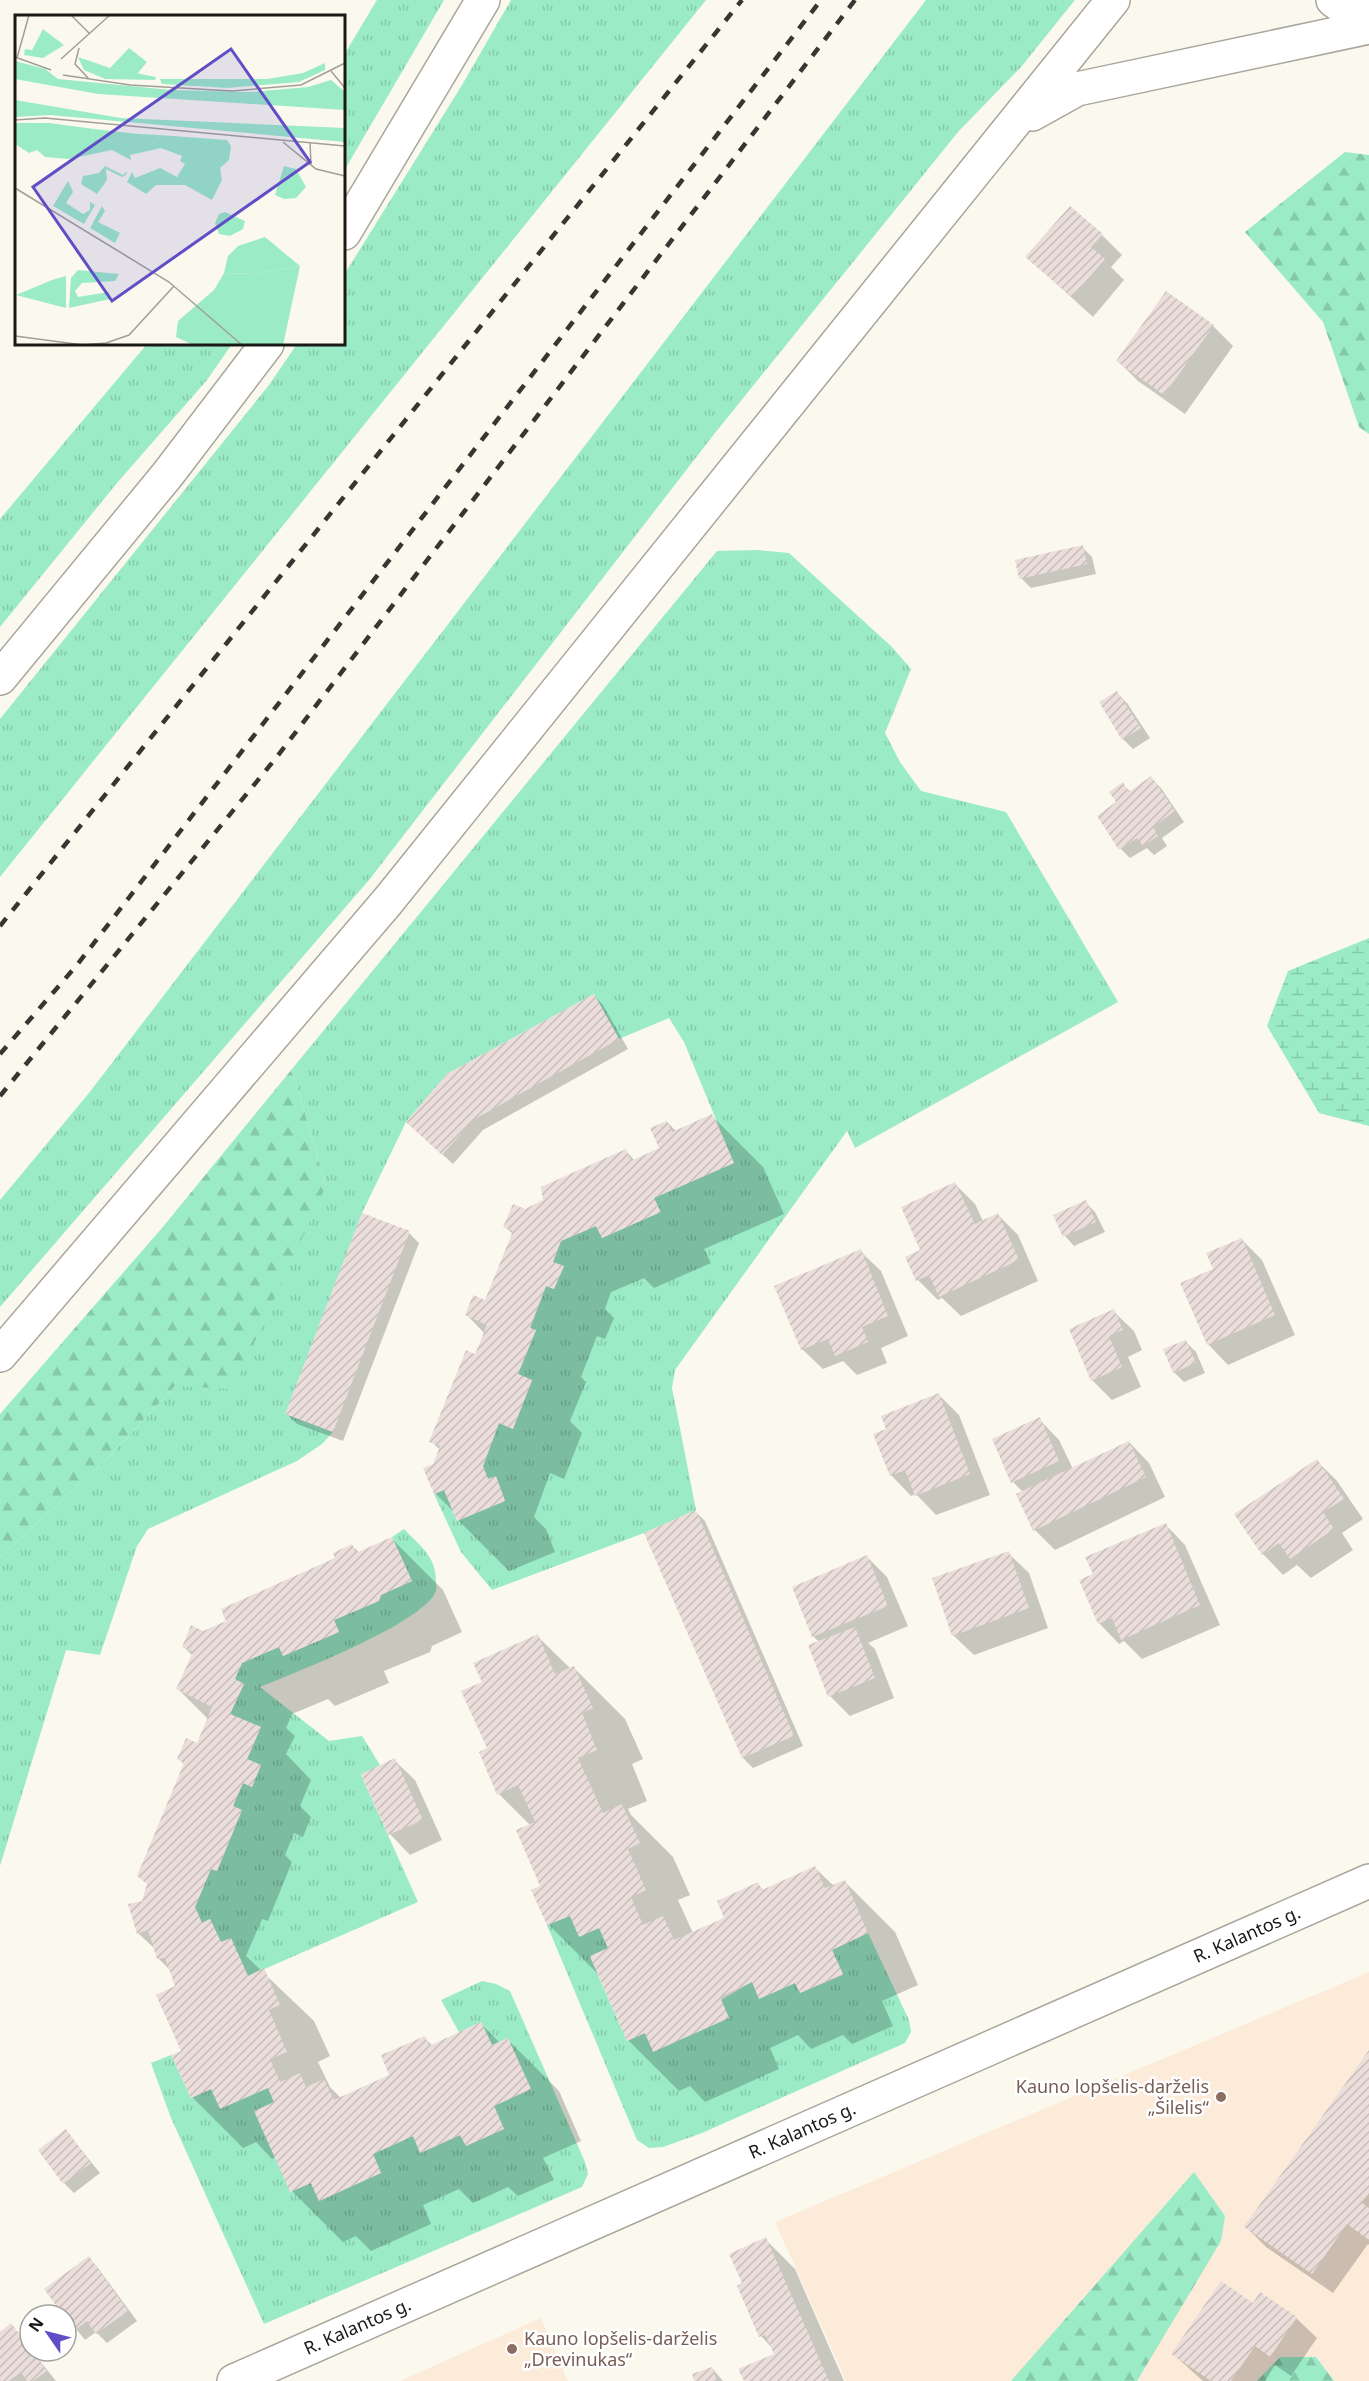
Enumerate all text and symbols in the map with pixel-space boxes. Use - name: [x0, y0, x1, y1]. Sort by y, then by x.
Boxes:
- inset map: [15, 15, 345, 345]
- street label: R. Kalantos g.: [1189, 1900, 1304, 1968]
- place label: Kauno lopšelis-darželis „Šilelis“: [1016, 2074, 1210, 2119]
- marker: Kauno lopšelis-darželis „Šilelis“: [1214, 2090, 1228, 2104]
- street label: R. Kalantos g.: [745, 2096, 859, 2164]
- street label: R. Kalantos g.: [300, 2292, 414, 2360]
- north arrow: [18, 2303, 78, 2363]
- text: N: [23, 2313, 48, 2336]
- place label: Kauno lopšelis-darželis „Drevinukas“: [524, 2326, 717, 2371]
- marker: Kauno lopšelis-darželis „Drevinukas“: [505, 2342, 519, 2356]

